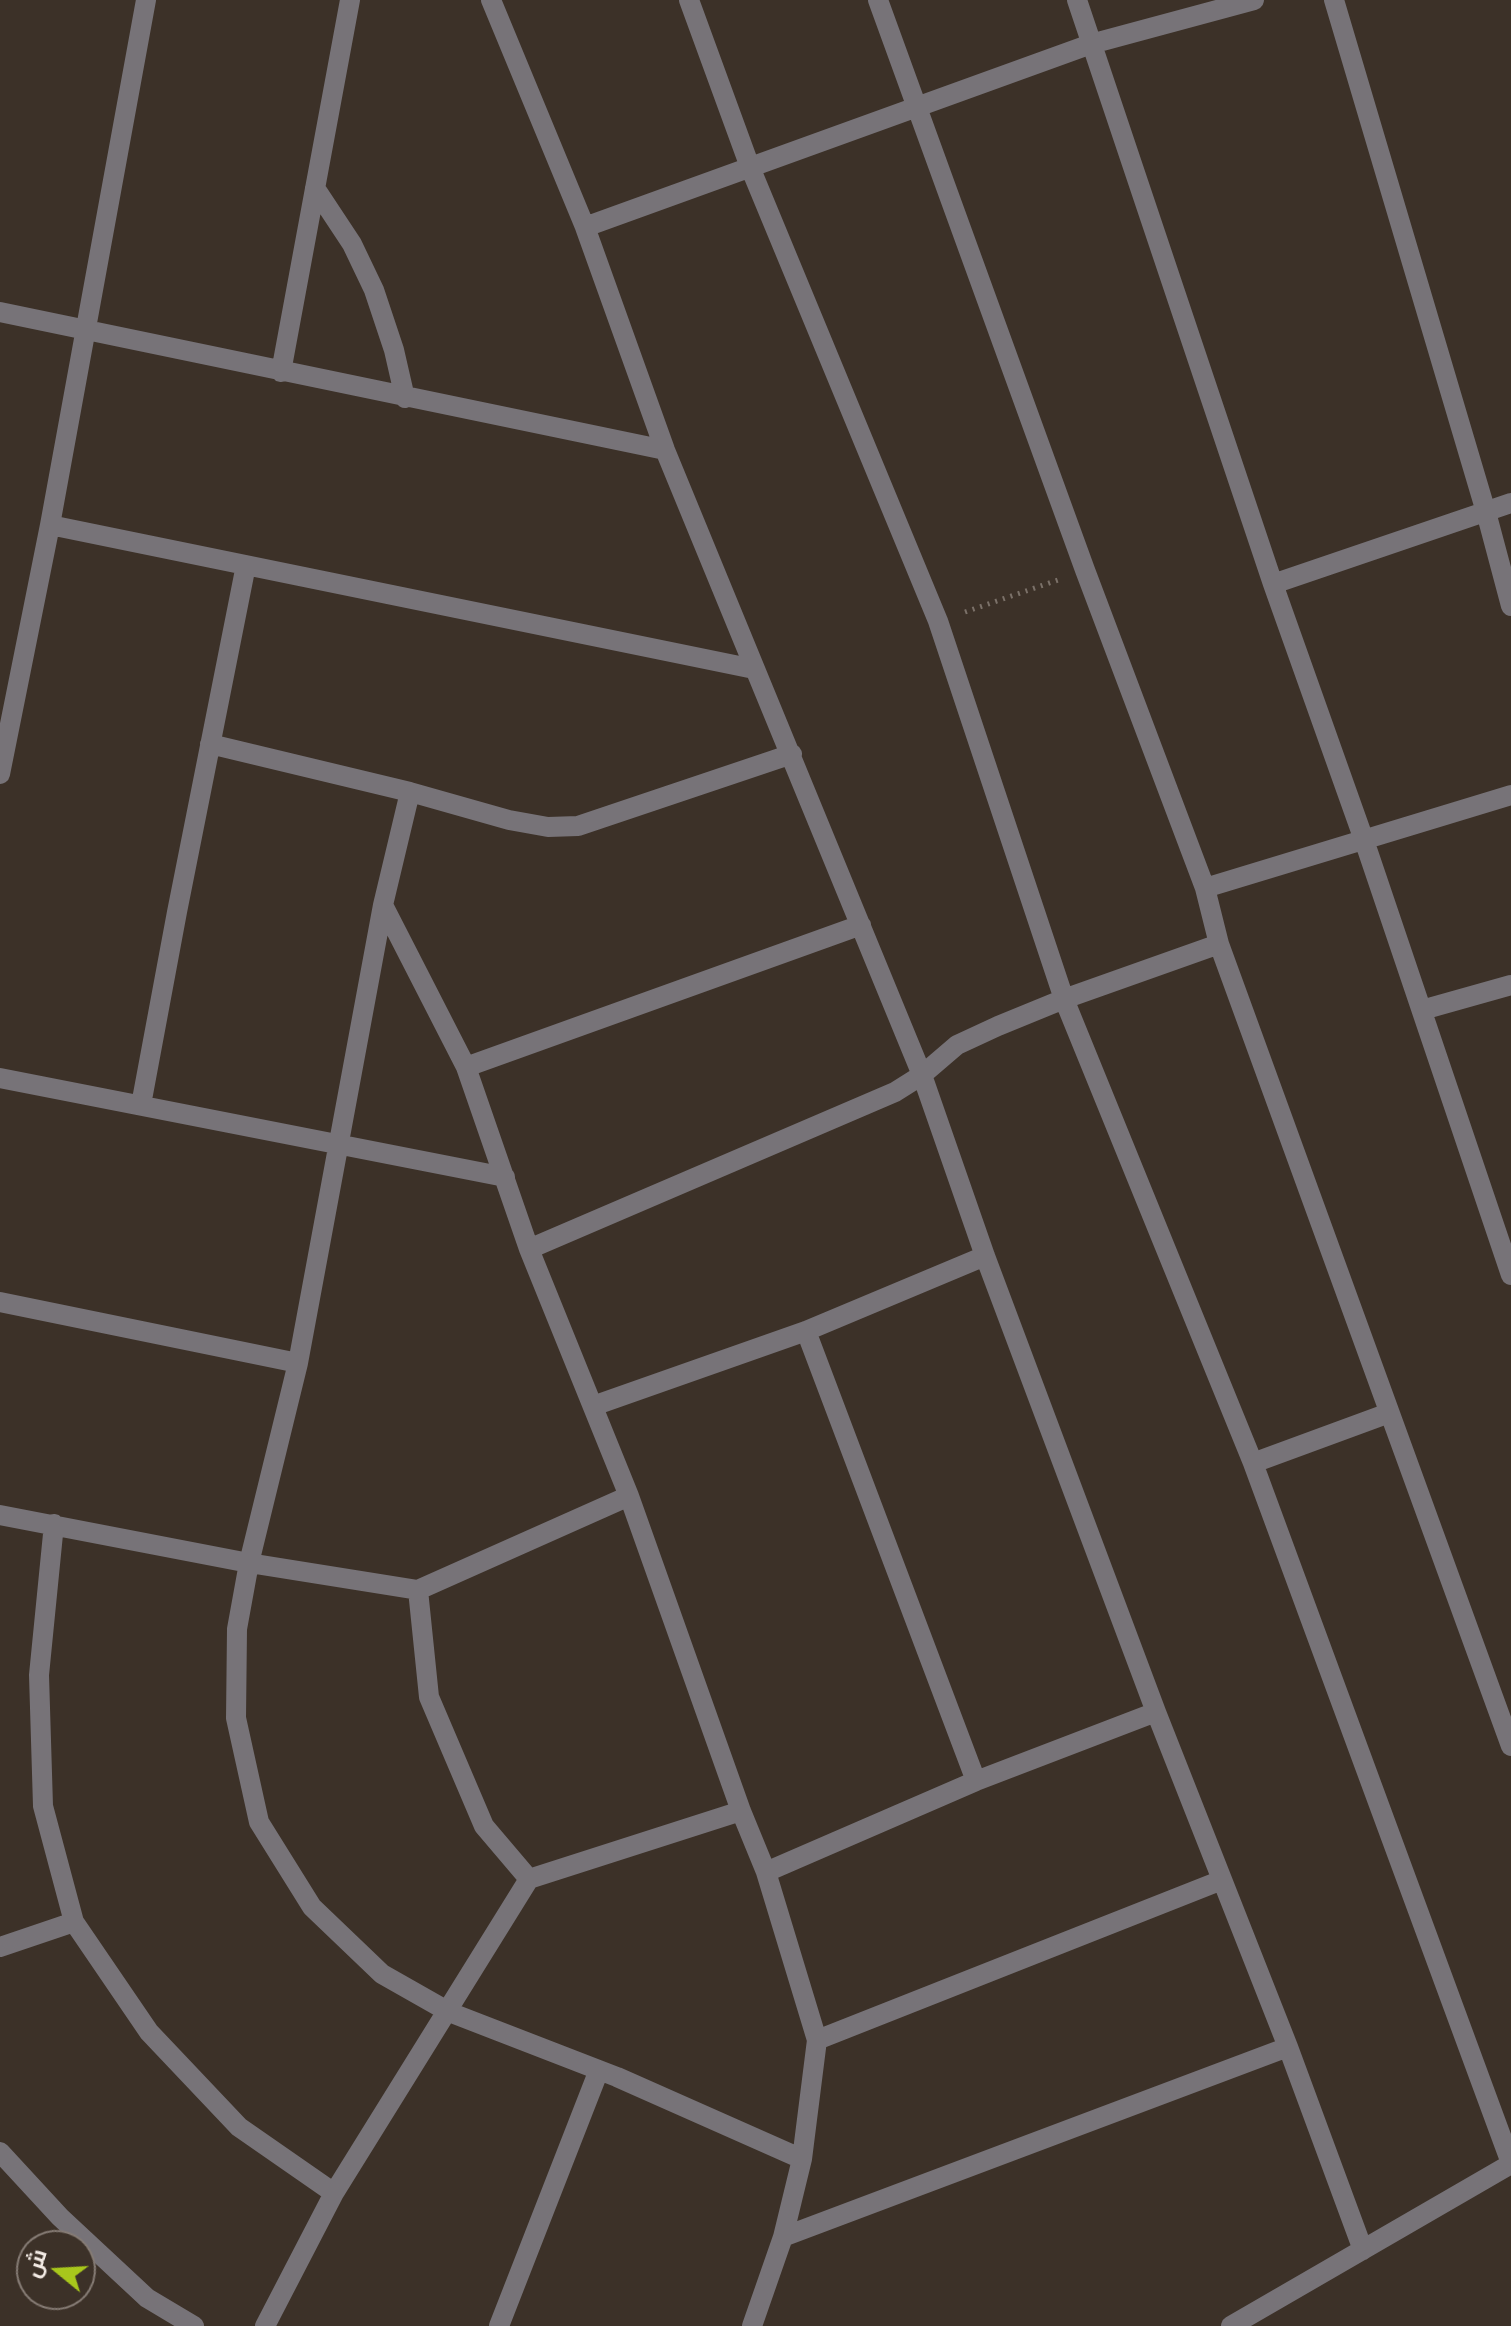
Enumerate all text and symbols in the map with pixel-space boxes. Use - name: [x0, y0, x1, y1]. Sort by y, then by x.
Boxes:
- north arrow: [16, 2230, 96, 2310]
- text: ش: [16, 2245, 53, 2281]

